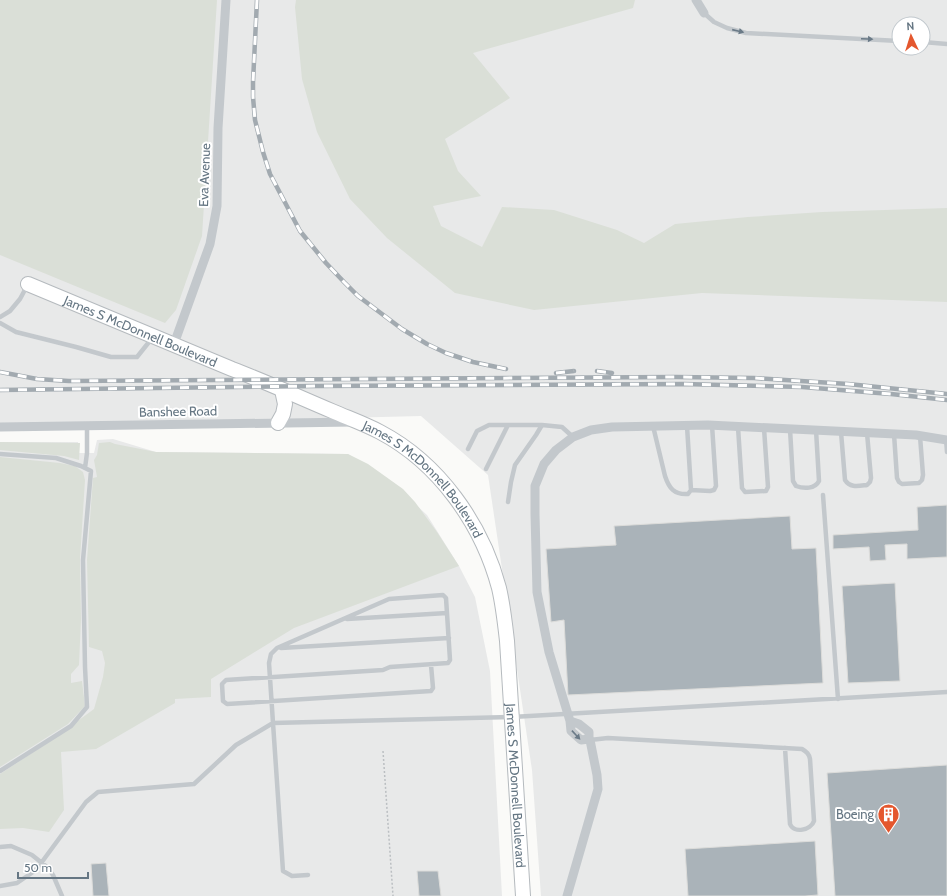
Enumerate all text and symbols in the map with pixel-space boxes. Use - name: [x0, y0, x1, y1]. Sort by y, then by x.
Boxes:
- north arrow: [891, 16, 931, 56]
- text: N: [906, 19, 915, 33]
- one-way arrow: [731, 28, 744, 34]
- one-way arrow: [861, 36, 874, 42]
- street label: Eva Avenue: [195, 143, 213, 207]
- street label: James S McDonnell Boulevard: [61, 291, 220, 370]
- street label: Banshee Road: [139, 402, 217, 420]
- street label: James S McDonnell Boulevard: [360, 417, 486, 540]
- street label: James S McDonnell Boulevard: [503, 702, 529, 868]
- one-way arrow: [571, 730, 580, 740]
- building icon: Boeing: [876, 801, 902, 834]
- place label: Boeing: [836, 806, 875, 822]
- scale bar: [18, 854, 88, 880]
- text: 50 m: [24, 860, 52, 875]

